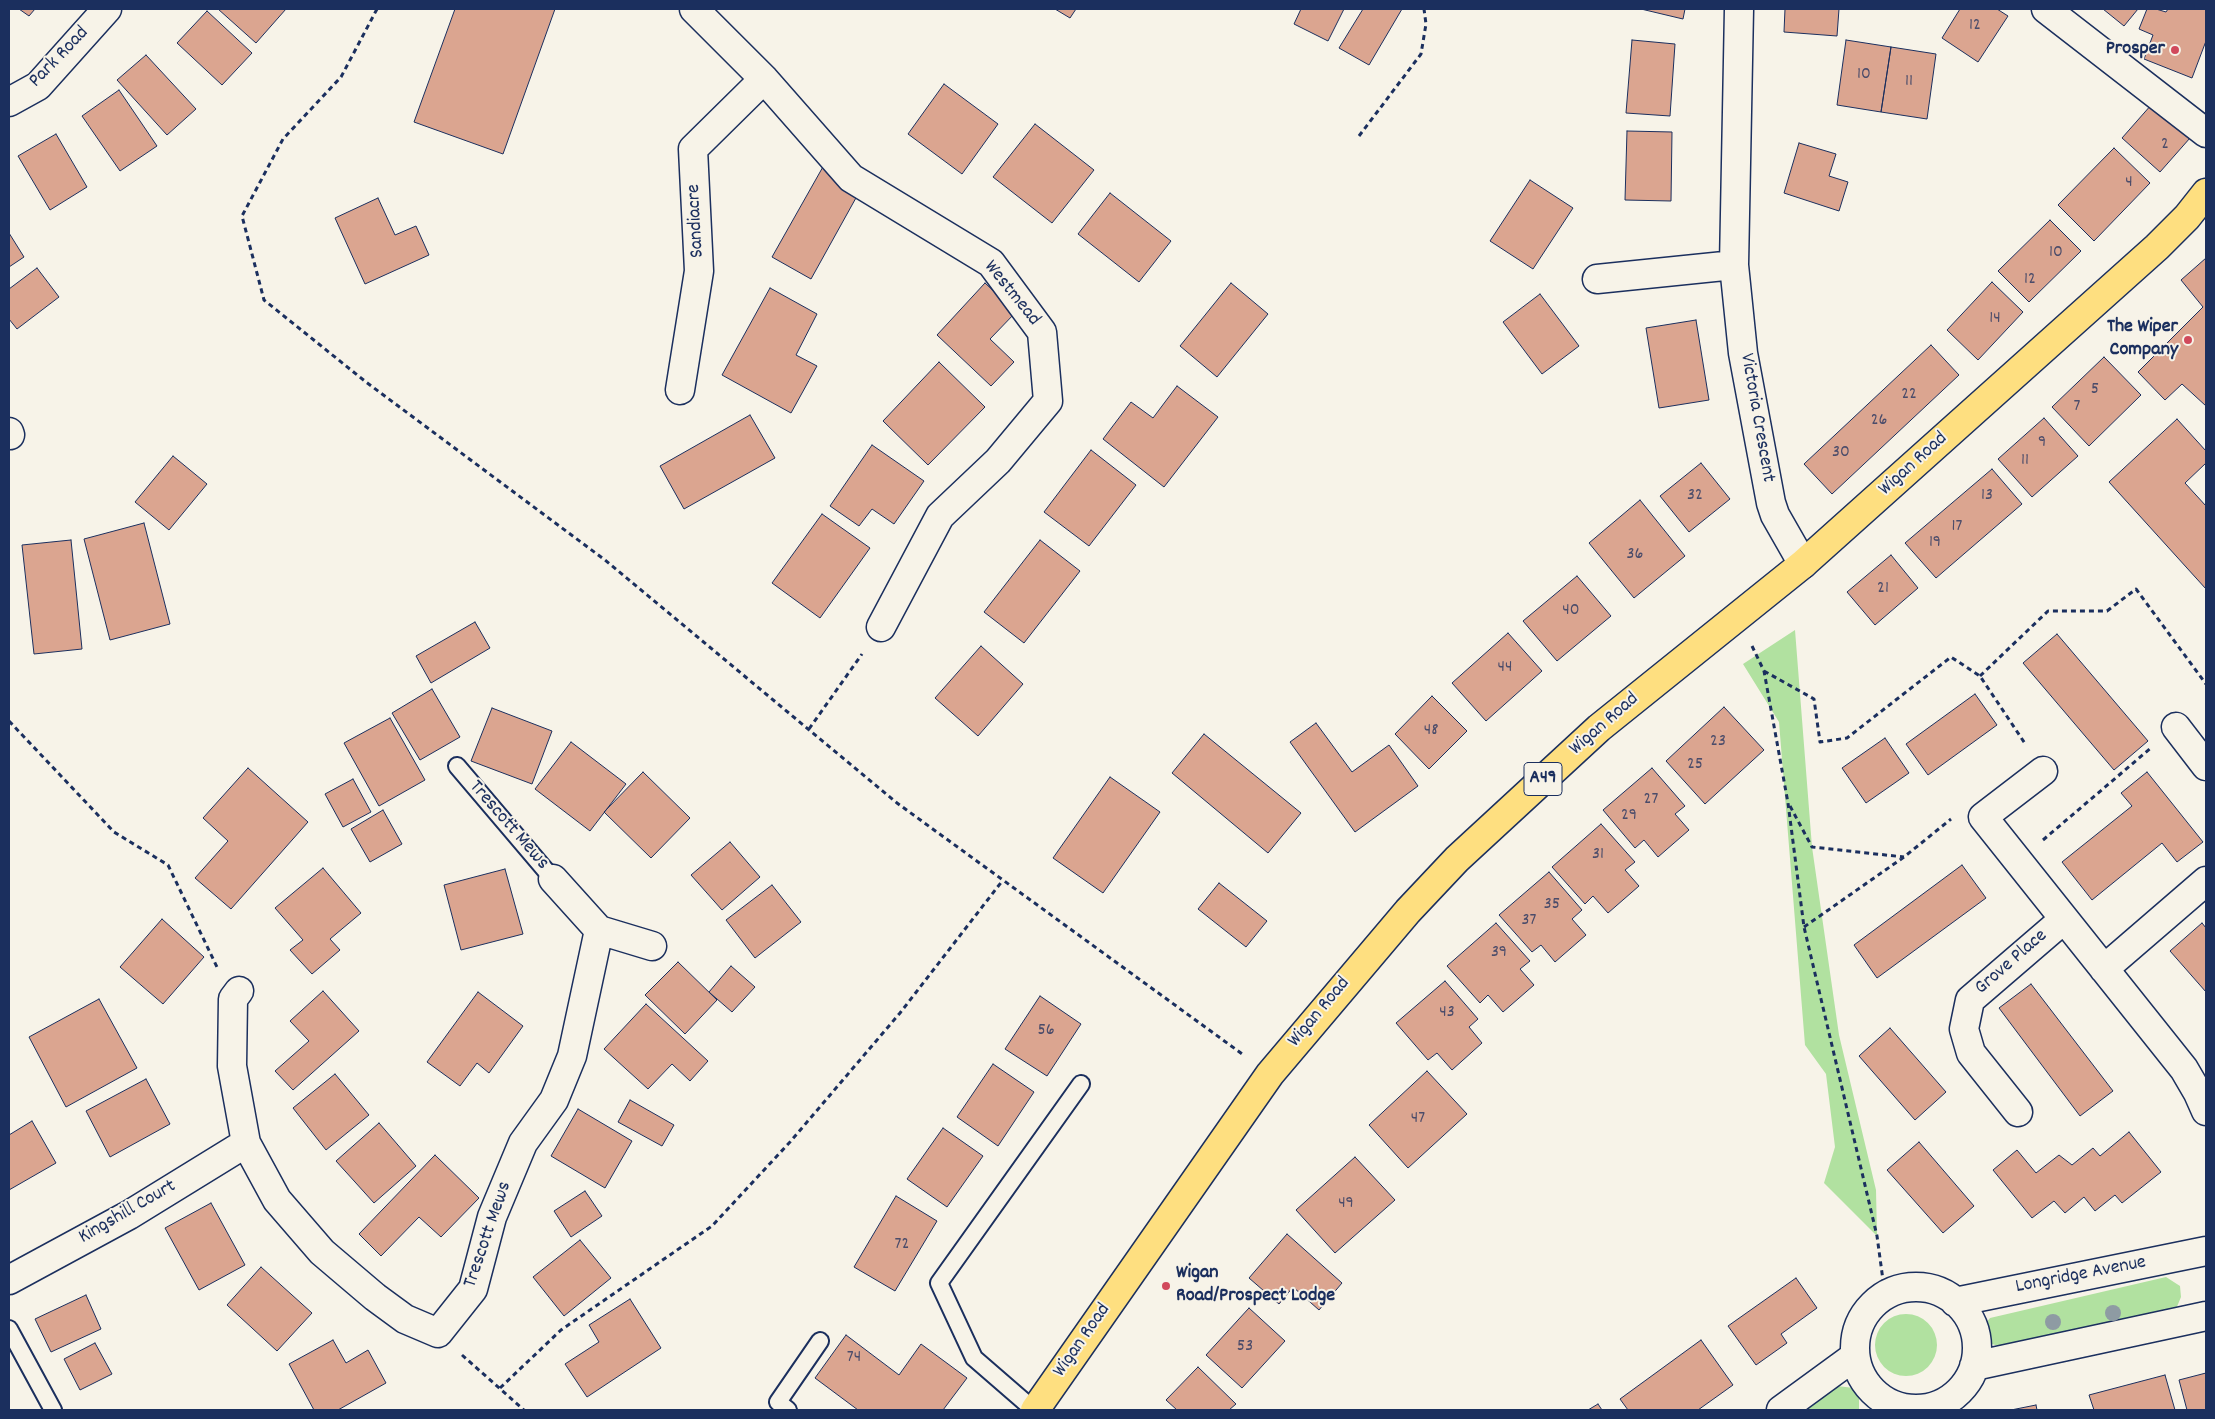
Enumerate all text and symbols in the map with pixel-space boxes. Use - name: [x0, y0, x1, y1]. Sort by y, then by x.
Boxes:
- house number: 12: [1969, 16, 1981, 38]
- street label: Park Road: [25, 22, 95, 94]
- place label: Prosper: [2106, 38, 2165, 62]
- marker: Prosper: [2169, 44, 2181, 56]
- house number: 10: [1857, 65, 1871, 87]
- house number: 11: [1905, 72, 1913, 94]
- house number: 2: [2161, 135, 2169, 157]
- house number: 4: [2125, 173, 2133, 195]
- street label: Sandiacre: [683, 183, 711, 259]
- house number: 10: [2049, 243, 2063, 265]
- street label: Westmead: [977, 256, 1045, 332]
- house number: 12: [2024, 270, 2036, 292]
- house number: 14: [1989, 309, 2001, 331]
- place label: The Wiper Company: [2107, 316, 2178, 363]
- marker: The Wiper Company: [2182, 334, 2194, 346]
- street label: Victoria Crescent: [1733, 352, 1779, 484]
- house number: 5: [2091, 380, 2099, 402]
- house number: 22: [1901, 385, 1917, 407]
- house number: 7: [2074, 397, 2080, 419]
- house number: 26: [1871, 411, 1887, 433]
- street label: Wigan Road: [1875, 428, 1953, 502]
- house number: 9: [2038, 433, 2046, 455]
- house number: 30: [1832, 443, 1850, 465]
- house number: 11: [2021, 451, 2029, 473]
- house number: 32: [1687, 486, 1703, 508]
- house number: 13: [1981, 486, 1993, 508]
- house number: 17: [1952, 517, 1962, 539]
- house number: 19: [1929, 533, 1941, 555]
- house number: 36: [1627, 545, 1643, 567]
- house number: 21: [1877, 579, 1889, 601]
- house number: 40: [1562, 601, 1580, 623]
- house number: 44: [1498, 658, 1512, 680]
- street label: Wigan Road: [1565, 688, 1645, 762]
- house number: 48: [1424, 721, 1438, 743]
- house number: 23: [1710, 732, 1726, 754]
- house number: 25: [1687, 755, 1703, 777]
- road number: A49: [1524, 762, 1562, 796]
- street label: Trescott Mews: [463, 776, 553, 876]
- house number: 27: [1644, 790, 1658, 812]
- house number: 29: [1621, 806, 1637, 828]
- house number: 31: [1592, 845, 1604, 867]
- house number: 35: [1544, 895, 1560, 917]
- house number: 37: [1522, 911, 1536, 933]
- street label: Grove Place: [1971, 925, 2053, 1001]
- house number: 39: [1491, 943, 1507, 965]
- street label: Wigan Road: [1284, 973, 1356, 1053]
- house number: 43: [1439, 1003, 1455, 1025]
- house number: 56: [1037, 1021, 1055, 1043]
- house number: 47: [1411, 1109, 1425, 1131]
- street label: Kingshill Court: [75, 1175, 181, 1251]
- street label: Trescott Mews: [460, 1179, 518, 1291]
- house number: 49: [1338, 1194, 1354, 1216]
- house number: 72: [895, 1235, 909, 1257]
- street label: Longridge Avenue: [2014, 1252, 2148, 1300]
- place label: Wigan Road/Prospect Lodge: [1176, 1262, 1335, 1309]
- marker: Wigan Road/Prospect Lodge: [1160, 1280, 1172, 1292]
- street label: Wigan Road: [1049, 1300, 1117, 1382]
- house number: 53: [1237, 1337, 1253, 1359]
- house number: 74: [847, 1348, 861, 1370]

